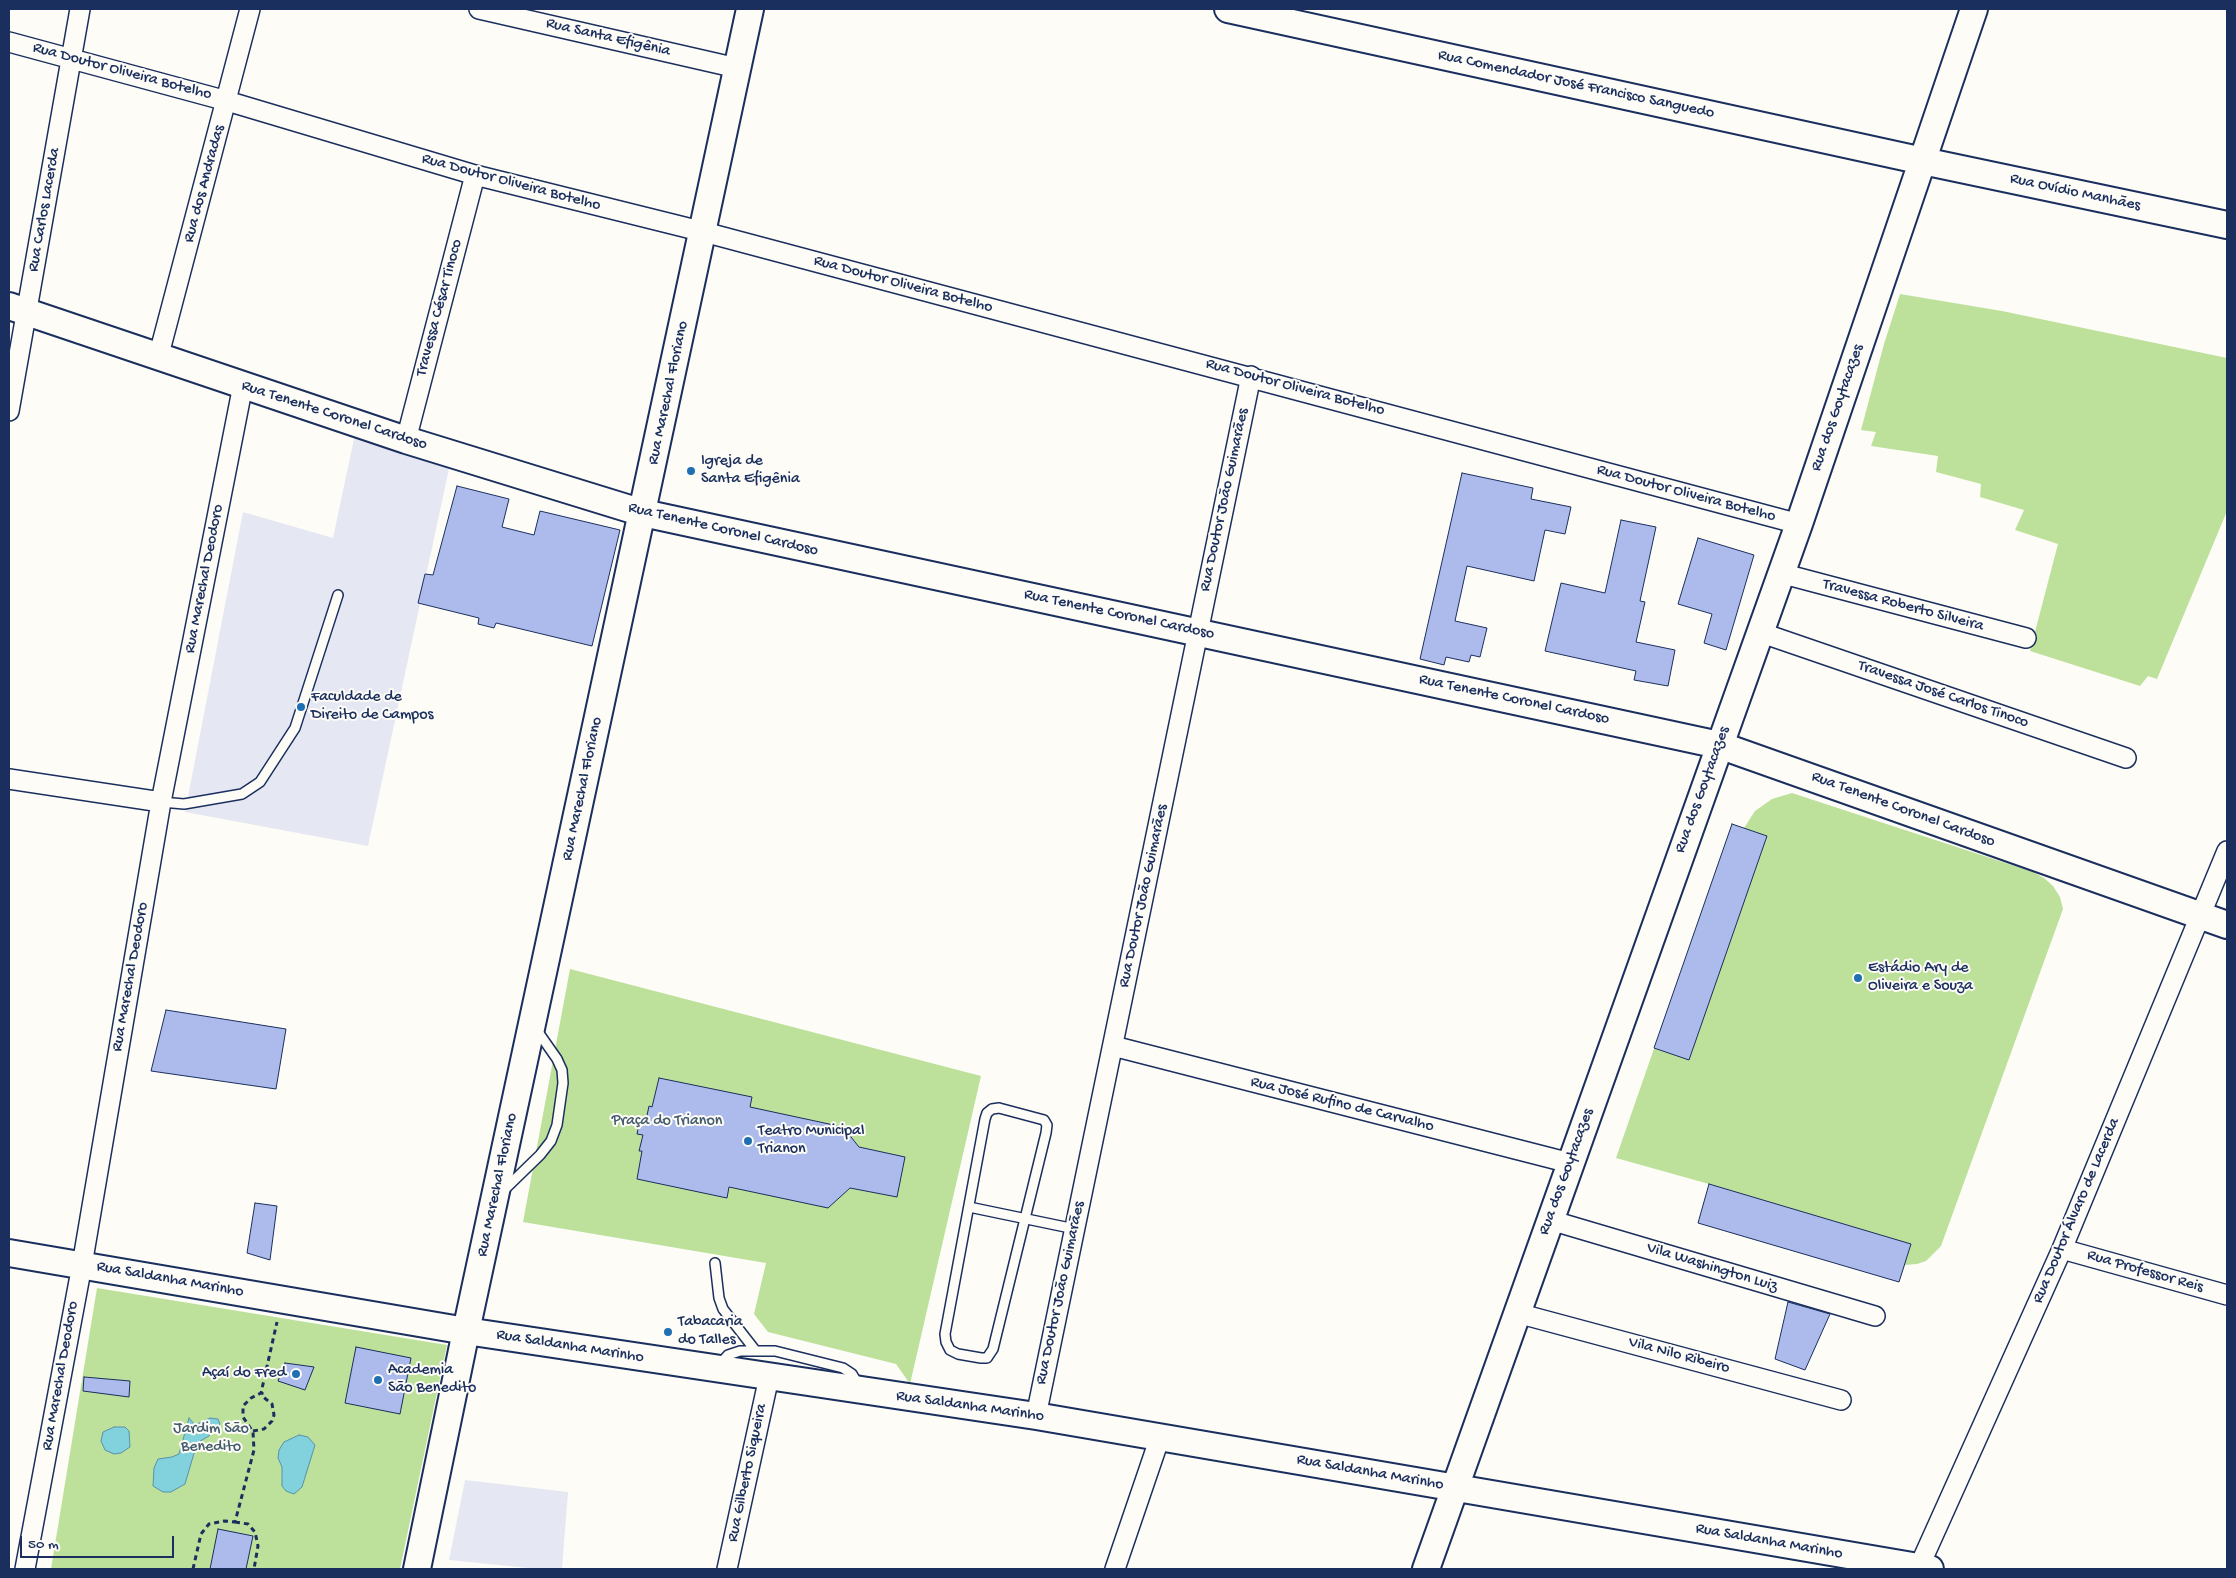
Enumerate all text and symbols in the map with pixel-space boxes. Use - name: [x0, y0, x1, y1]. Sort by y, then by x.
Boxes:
- street label: Rua Santa Efigênia: [544, 14, 672, 62]
- street label: Rua Doutor Oliveira Botelho: [30, 39, 214, 105]
- street label: Rua Comendador José Francisco Sanguedo: [1436, 46, 1716, 124]
- street label: Rua dos Andradas: [180, 123, 230, 245]
- street label: Rua Carlos Lacerda: [25, 146, 65, 274]
- street label: Rua Doutor Oliveira Botelho: [419, 150, 603, 216]
- street label: Rua Ovídio Manhães: [2008, 170, 2142, 216]
- street label: Travessa César Tinoco: [412, 237, 468, 379]
- street label: Rua Doutor Oliveira Botelho: [811, 252, 995, 318]
- street label: Rua Marechal Floriano: [644, 319, 694, 467]
- street label: Rua dos Goytacazes: [1807, 342, 1869, 474]
- street label: Rua Doutor Oliveira Botelho: [1203, 355, 1387, 421]
- street label: Rua Tenente Coronel Cardoso: [239, 377, 429, 455]
- street label: Rua Doutor João Guimarães: [1196, 407, 1254, 593]
- place label: Igreja de Santa Efigênia: [701, 452, 800, 490]
- street label: Rua Doutor Oliveira Botelho: [1594, 461, 1778, 527]
- marker: Igreja de Santa Efigênia: [685, 465, 697, 477]
- street label: Rua Tenente Coronel Cardoso: [626, 499, 820, 561]
- street label: Rua Marechal Deodoro: [181, 503, 229, 655]
- street label: Travessa Roberto Silveira: [1820, 575, 1986, 637]
- street label: Rua Tenente Coronel Cardoso: [1022, 585, 1216, 645]
- street label: Travessa José Carlos Tinoco: [1855, 657, 2031, 733]
- street label: Rua Tenente Coronel Cardoso: [1417, 670, 1611, 730]
- place label: Faculdade de Direito de Campos: [311, 688, 433, 726]
- marker: Faculdade de Direito de Campos: [295, 701, 307, 713]
- street label: Rua Marechal Floriano: [558, 715, 608, 863]
- street label: Rua dos Goytacazes: [1671, 724, 1735, 856]
- street label: Rua Tenente Coronel Cardoso: [1808, 768, 1998, 852]
- street label: Rua Doutor João Guimarães: [1115, 803, 1173, 989]
- street label: Rua Marechal Deodoro: [108, 901, 154, 1053]
- place label: Estádio Ary de Oliveira e Souza: [1868, 959, 1973, 997]
- marker: Estádio Ary de Oliveira e Souza: [1852, 972, 1864, 984]
- street label: Rua José Rufino de Carvalho: [1248, 1073, 1436, 1137]
- street label: Rua dos Goytacazes: [1535, 1106, 1599, 1238]
- street label: Rua Marechal Floriano: [473, 1111, 523, 1259]
- park label: Praça do Trianon: [612, 1112, 722, 1132]
- street label: Rua Doutor Álvaro de Lacerda: [2029, 1115, 2125, 1307]
- place label: Teatro Municipal Trianon: [758, 1122, 864, 1160]
- marker: Teatro Municipal Trianon: [742, 1135, 754, 1147]
- street label: Rua Doutor João Guimarães: [1032, 1200, 1090, 1386]
- street label: Vila Washington Luiz: [1644, 1239, 1780, 1297]
- street label: Rua Professor Reis: [2085, 1246, 2205, 1298]
- street label: Rua Saldanha Marinho: [95, 1258, 245, 1302]
- street label: Rua Marechal Deodoro: [38, 1300, 84, 1452]
- place label: Tabacaria do Talles: [678, 1313, 743, 1351]
- street label: Rua Saldanha Marinho: [495, 1326, 645, 1368]
- marker: Tabacaria do Talles: [662, 1326, 674, 1338]
- street label: Vila Nilo Ribeiro: [1626, 1333, 1732, 1379]
- place label: Academia São Benedito: [388, 1361, 476, 1399]
- place label: Açaí do Fred: [202, 1364, 286, 1384]
- marker: Açaí do Fred: [290, 1368, 302, 1380]
- marker: Academia São Benedito: [372, 1374, 384, 1386]
- street label: Rua Saldanha Marinho: [895, 1387, 1045, 1427]
- street label: Rua Gilberto Siqueira: [724, 1402, 772, 1544]
- park label: Jardim São Benedito: [173, 1420, 249, 1458]
- street label: Rua Saldanha Marinho: [1295, 1451, 1445, 1495]
- street label: Rua Saldanha Marinho: [1694, 1520, 1844, 1564]
- scale bar: [22, 1526, 176, 1558]
- text: 50 m: [28, 1536, 59, 1554]

